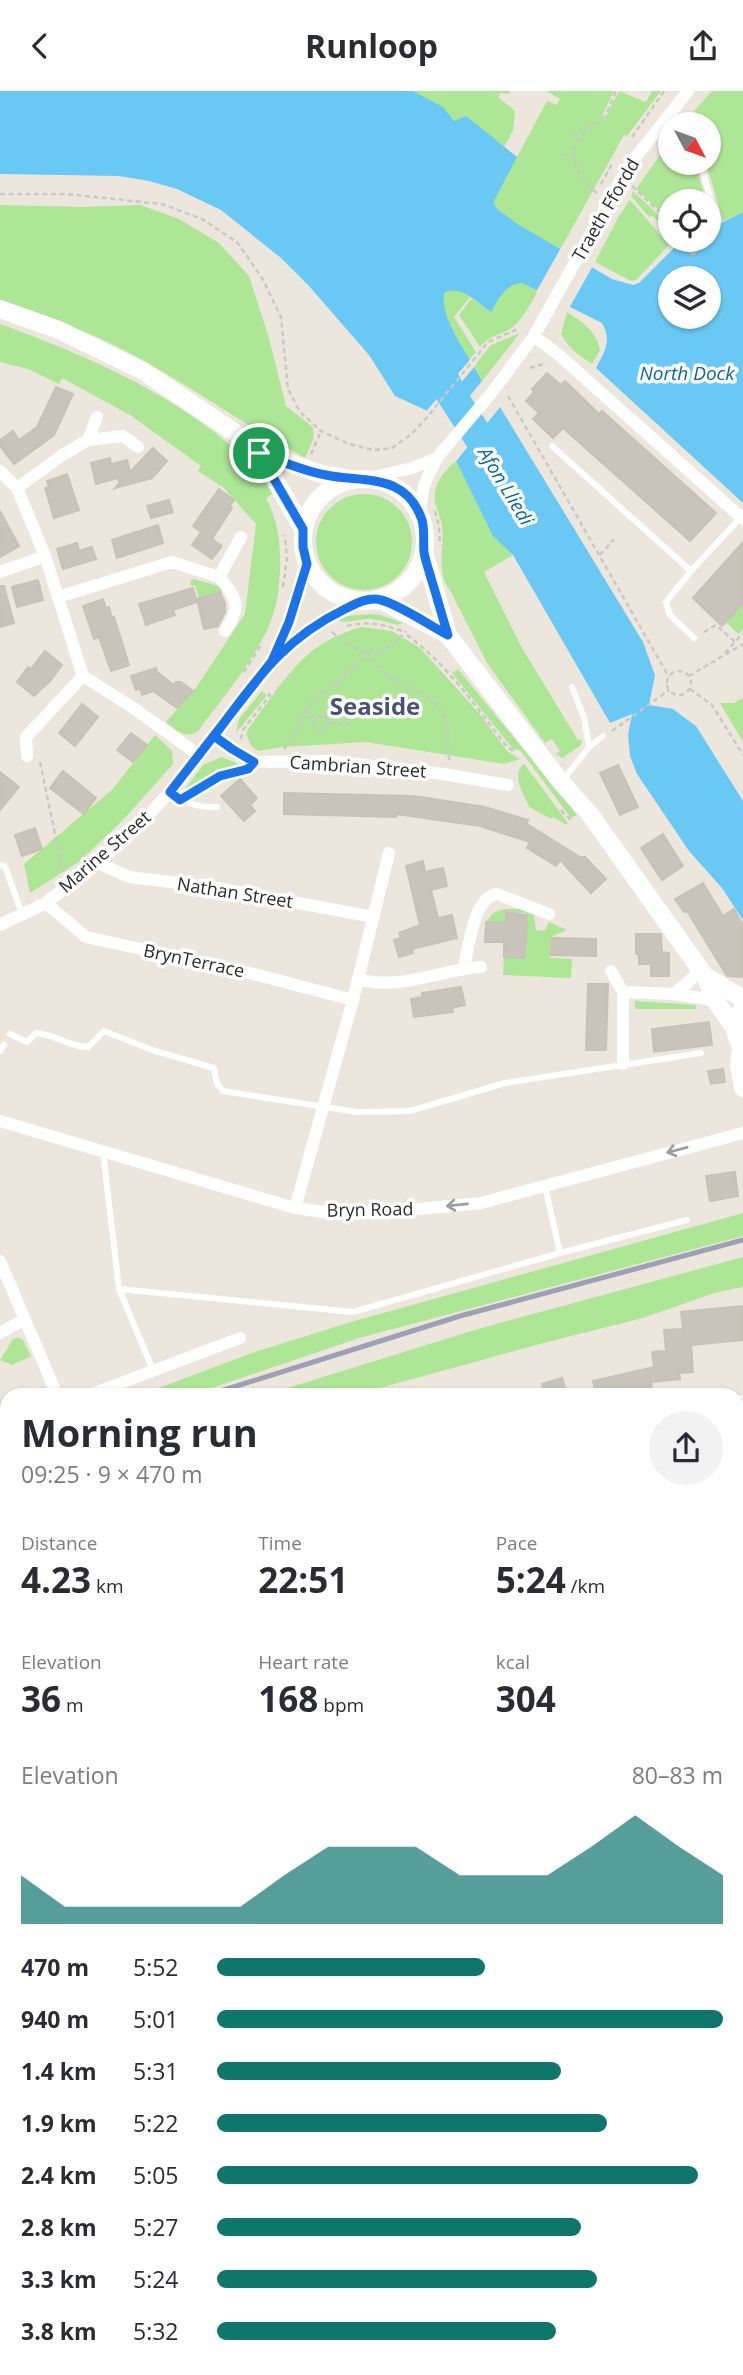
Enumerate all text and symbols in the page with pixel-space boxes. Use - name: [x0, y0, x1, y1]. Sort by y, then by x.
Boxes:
- text: Runloop: [305, 24, 438, 67]
- icon: back: [21, 27, 59, 65]
- icon: share: [684, 27, 722, 65]
- north arrow: [658, 112, 721, 175]
- map controls: [658, 112, 721, 329]
- street label: Traeth Ffordd: [566, 154, 644, 265]
- button: locate: [658, 189, 721, 252]
- button: layers: [658, 266, 721, 329]
- water label: North Dock: [640, 360, 735, 386]
- pin: [229, 423, 289, 483]
- icon: arrive: [240, 434, 278, 472]
- water label: Afon Lliedi: [471, 440, 540, 531]
- district label: Seaside: [330, 689, 420, 722]
- street label: Cambrian Street: [289, 749, 427, 783]
- street label: Marine Street: [53, 805, 155, 898]
- street label: Nathan Street: [175, 871, 295, 913]
- street label: BrynTerrace: [142, 938, 247, 982]
- one-way arrow: [666, 1144, 689, 1157]
- street label: Bryn Road: [326, 1196, 414, 1222]
- one-way arrow: [446, 1199, 468, 1212]
- text: Morning run: [21, 1406, 258, 1458]
- button: share: [649, 1411, 723, 1485]
- text: 09:25 · 9 × 470 m: [21, 1458, 203, 1490]
- text: Distance: [21, 1530, 97, 1556]
- text: Time: [258, 1530, 302, 1556]
- text: Pace: [496, 1530, 537, 1556]
- text: 4.23: [21, 1556, 91, 1603]
- text: 22:51: [258, 1556, 348, 1603]
- text: 5:24: [496, 1556, 566, 1603]
- text: km: [91, 1573, 124, 1599]
- text: /km: [566, 1573, 605, 1599]
- text: Elevation: [21, 1649, 102, 1675]
- text: Heart rate: [258, 1649, 349, 1675]
- text: kcal: [496, 1649, 530, 1675]
- text: 36: [21, 1675, 61, 1722]
- text: 168: [258, 1675, 318, 1722]
- text: 304: [496, 1675, 556, 1722]
- text: m: [61, 1692, 84, 1718]
- text: bpm: [318, 1692, 364, 1718]
- text: Elevation: [21, 1759, 119, 1791]
- text: 80–83 m: [632, 1759, 723, 1791]
- text: 470 m: [21, 1951, 89, 1983]
- text: 5:52: [133, 1951, 179, 1983]
- text: 940 m: [21, 2003, 89, 2035]
- text: 5:01: [133, 2003, 179, 2035]
- text: 1.4 km: [21, 2055, 97, 2087]
- text: 5:31: [133, 2055, 179, 2087]
- text: 1.9 km: [21, 2107, 97, 2139]
- text: 5:22: [133, 2107, 179, 2139]
- text: 2.4 km: [21, 2159, 97, 2191]
- text: 5:05: [133, 2159, 179, 2191]
- text: 2.8 km: [21, 2211, 97, 2243]
- text: 5:27: [133, 2211, 179, 2243]
- text: 3.3 km: [21, 2263, 97, 2295]
- text: 5:24: [133, 2263, 179, 2295]
- text: 3.8 km: [21, 2315, 97, 2347]
- text: 5:32: [133, 2315, 179, 2347]

